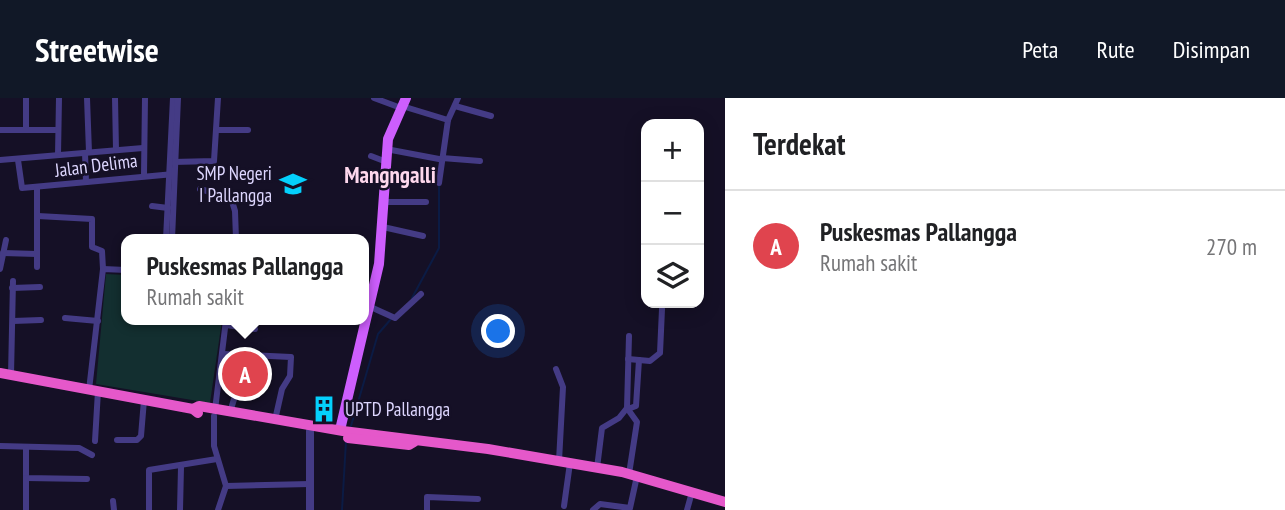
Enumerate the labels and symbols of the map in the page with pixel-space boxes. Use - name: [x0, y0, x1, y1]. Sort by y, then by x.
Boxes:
- street label: Jalan Delima: [52, 148, 139, 182]
- district label: Mangngalli: [344, 160, 436, 189]
- place label: SMP Negeri I Pallangga: [196, 161, 272, 207]
- school or university icon: SMP Negeri I Pallangga: [278, 169, 308, 199]
- your location: [481, 314, 515, 348]
- pin: A: [222, 348, 268, 400]
- building icon: UPTD Pallangga: [309, 394, 339, 424]
- place label: UPTD Pallangga: [345, 397, 450, 421]

